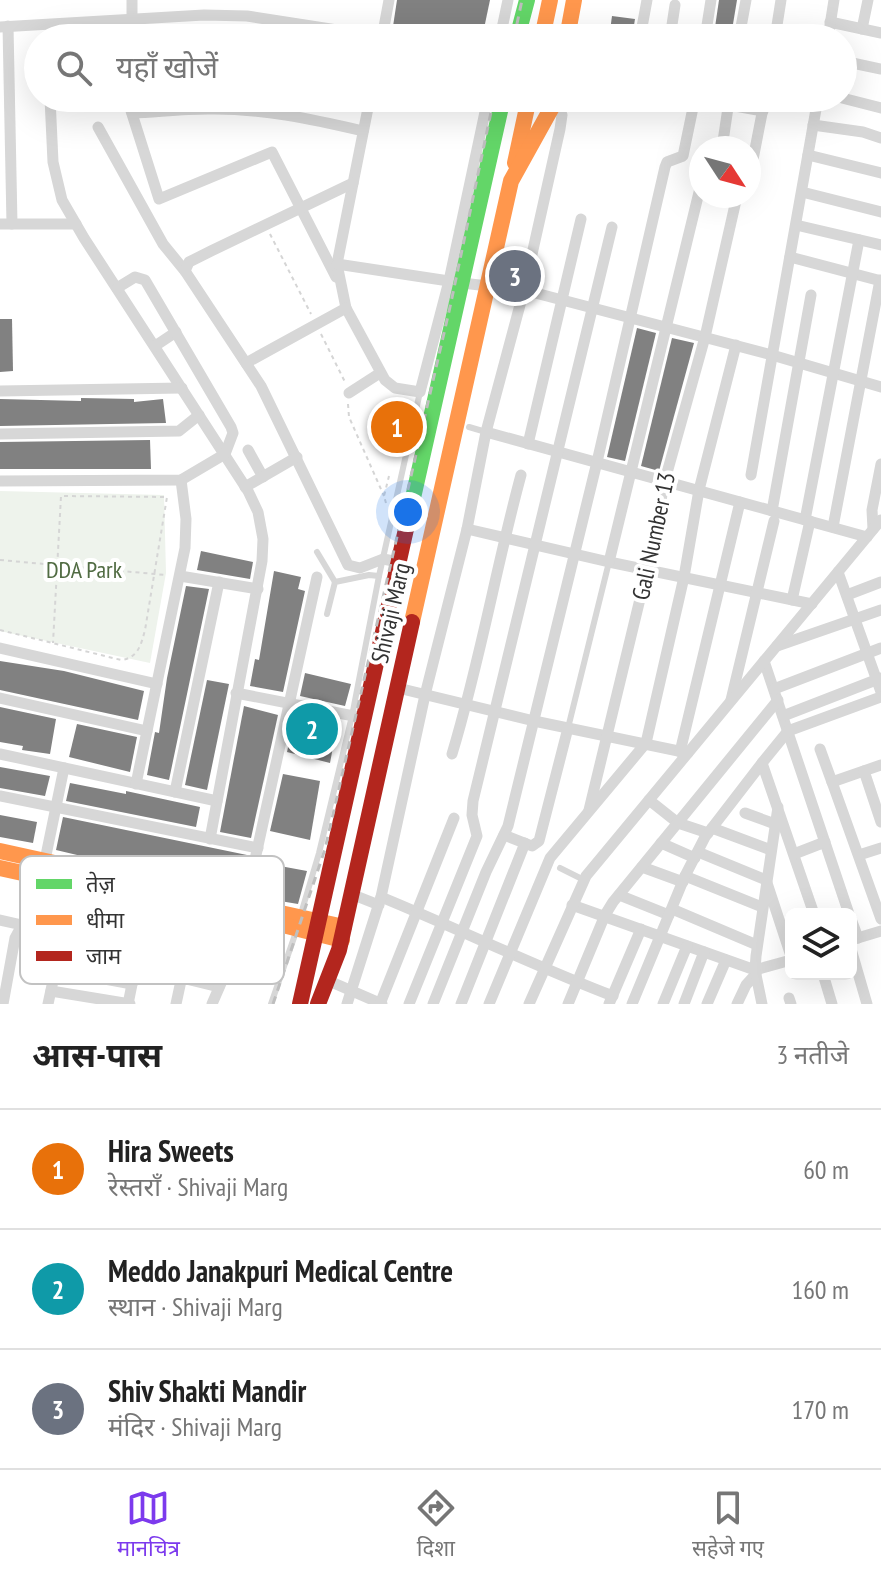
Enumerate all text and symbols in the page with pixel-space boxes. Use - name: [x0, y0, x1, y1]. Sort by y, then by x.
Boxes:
- search box: [24, 24, 857, 112]
- icon: search: [52, 46, 96, 90]
- text: यहाँ खोजें: [116, 47, 218, 86]
- north arrow: [689, 136, 761, 208]
- pin: 3: [489, 246, 541, 306]
- pin: 1: [371, 397, 423, 457]
- street label: Gali Number 13: [625, 469, 682, 603]
- your location: [388, 492, 428, 532]
- park label: DDA Park: [46, 554, 123, 585]
- street label: Shivaji Marg: [364, 560, 417, 666]
- pin: 2: [286, 699, 338, 759]
- legend: [20, 856, 284, 984]
- text: तेज़: [86, 870, 116, 898]
- text: धीमा: [86, 906, 124, 934]
- map controls: [785, 908, 857, 980]
- button: layers: [785, 908, 857, 980]
- text: जाम: [86, 942, 122, 970]
- text: आस-पास: [32, 1032, 162, 1076]
- text: 3 नतीजे: [777, 1038, 849, 1071]
- text: Hira Sweets: [108, 1131, 234, 1170]
- text: 1: [52, 1153, 64, 1186]
- text: 60 m: [803, 1153, 849, 1186]
- text: रेस्तराँ · Shivaji Marg: [108, 1170, 288, 1203]
- text: Meddo Janakpuri Medical Centre: [108, 1251, 453, 1290]
- text: 2: [52, 1273, 64, 1306]
- text: 160 m: [791, 1273, 849, 1306]
- text: स्थान · Shivaji Marg: [108, 1290, 283, 1323]
- text: Shiv Shakti Mandir: [108, 1371, 306, 1410]
- text: 3: [52, 1393, 64, 1426]
- text: 170 m: [791, 1393, 849, 1426]
- text: मंदिर · Shivaji Marg: [108, 1410, 282, 1443]
- tab: मानचित्र: [117, 1486, 180, 1565]
- tab: दिशा: [414, 1486, 458, 1565]
- tab: सहेजे गए: [692, 1486, 764, 1565]

